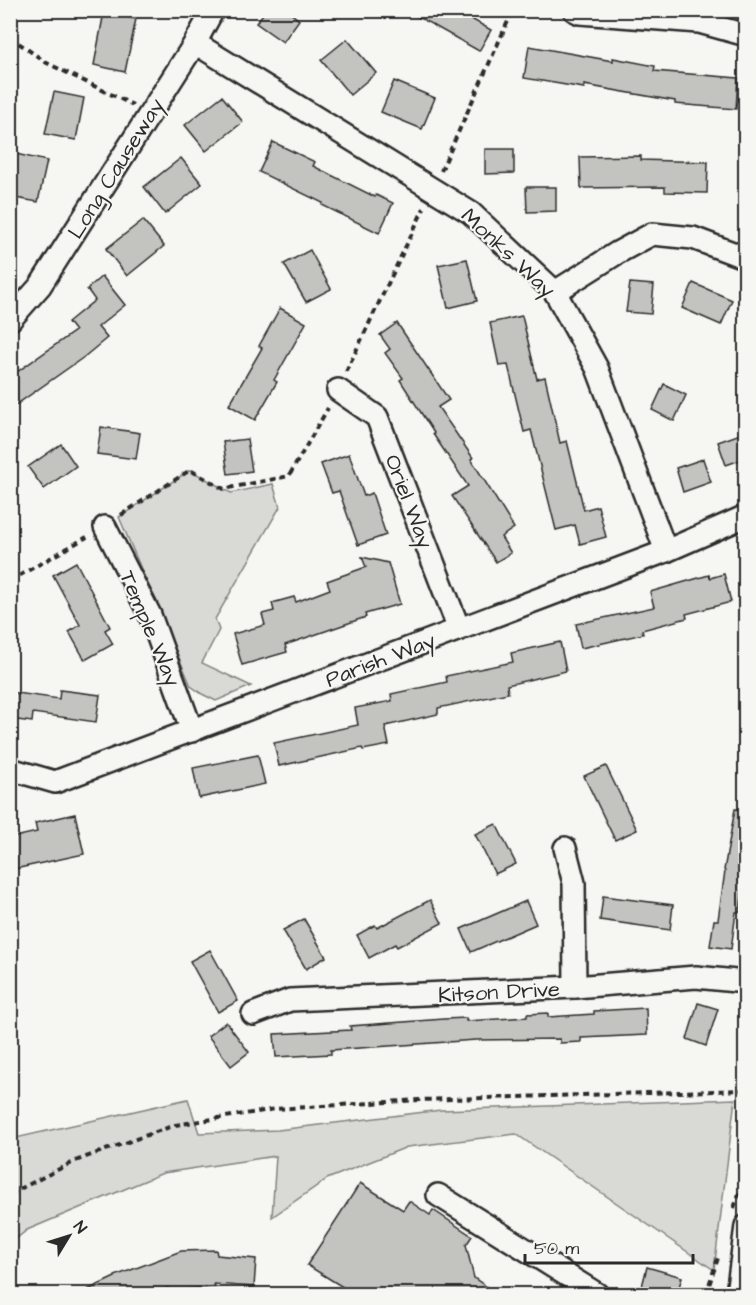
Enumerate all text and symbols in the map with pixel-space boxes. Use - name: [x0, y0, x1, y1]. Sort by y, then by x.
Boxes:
- street label: Long Causeway: [61, 92, 173, 246]
- street label: Monks Way: [453, 201, 562, 306]
- street label: Oriel Way: [376, 450, 441, 553]
- street label: Temple Way: [110, 566, 188, 692]
- street label: Parish Way: [321, 625, 440, 696]
- street label: Kitson Drive: [437, 974, 561, 1011]
- north arrow: [39, 1206, 99, 1266]
- text: N: [68, 1217, 92, 1238]
- scale bar: [525, 1227, 693, 1265]
- text: 50 m: [534, 1236, 579, 1261]

